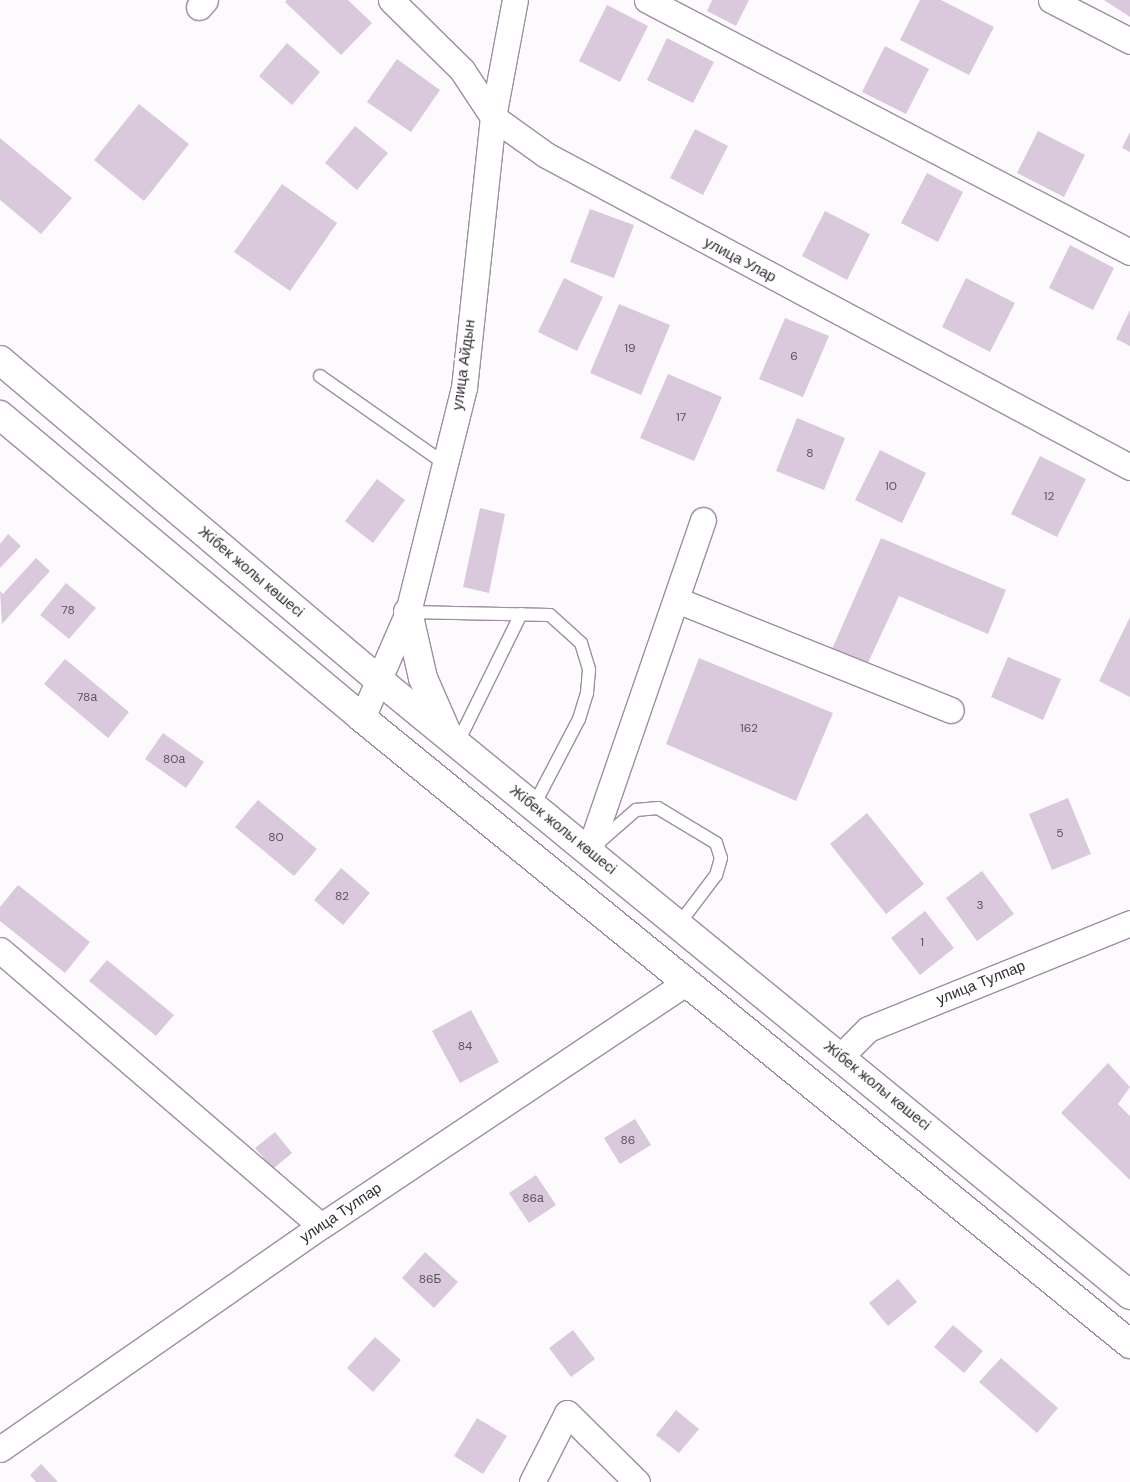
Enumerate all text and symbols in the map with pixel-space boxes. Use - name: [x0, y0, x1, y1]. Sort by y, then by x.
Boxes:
- street label: улица Улар: [701, 233, 779, 287]
- street label: улица Айдын: [449, 318, 479, 412]
- house number: 19: [624, 342, 636, 356]
- house number: 6: [790, 350, 798, 364]
- house number: 17: [676, 411, 686, 425]
- house number: 8: [806, 447, 814, 461]
- house number: 10: [885, 480, 897, 494]
- house number: 12: [1044, 490, 1054, 504]
- street label: Жібек жолы көшесі: [195, 523, 307, 621]
- house number: 78: [61, 604, 75, 618]
- house number: 78а: [77, 691, 97, 705]
- house number: 162: [740, 722, 758, 736]
- house number: 80а: [163, 753, 185, 767]
- street label: Жібек жолы көшесі: [506, 781, 620, 879]
- house number: 5: [1056, 827, 1064, 841]
- house number: 80: [268, 831, 284, 845]
- house number: 82: [335, 890, 349, 904]
- house number: 3: [976, 899, 984, 913]
- house number: 1: [920, 936, 924, 950]
- street label: улица Тулпар: [934, 957, 1028, 1009]
- street label: Жібек жолы көшесі: [820, 1037, 934, 1135]
- house number: 84: [458, 1040, 472, 1054]
- house number: 86: [621, 1134, 635, 1148]
- street label: улица Тулпар: [297, 1179, 385, 1247]
- house number: 86а: [522, 1192, 544, 1206]
- house number: 86Б: [419, 1273, 441, 1287]

